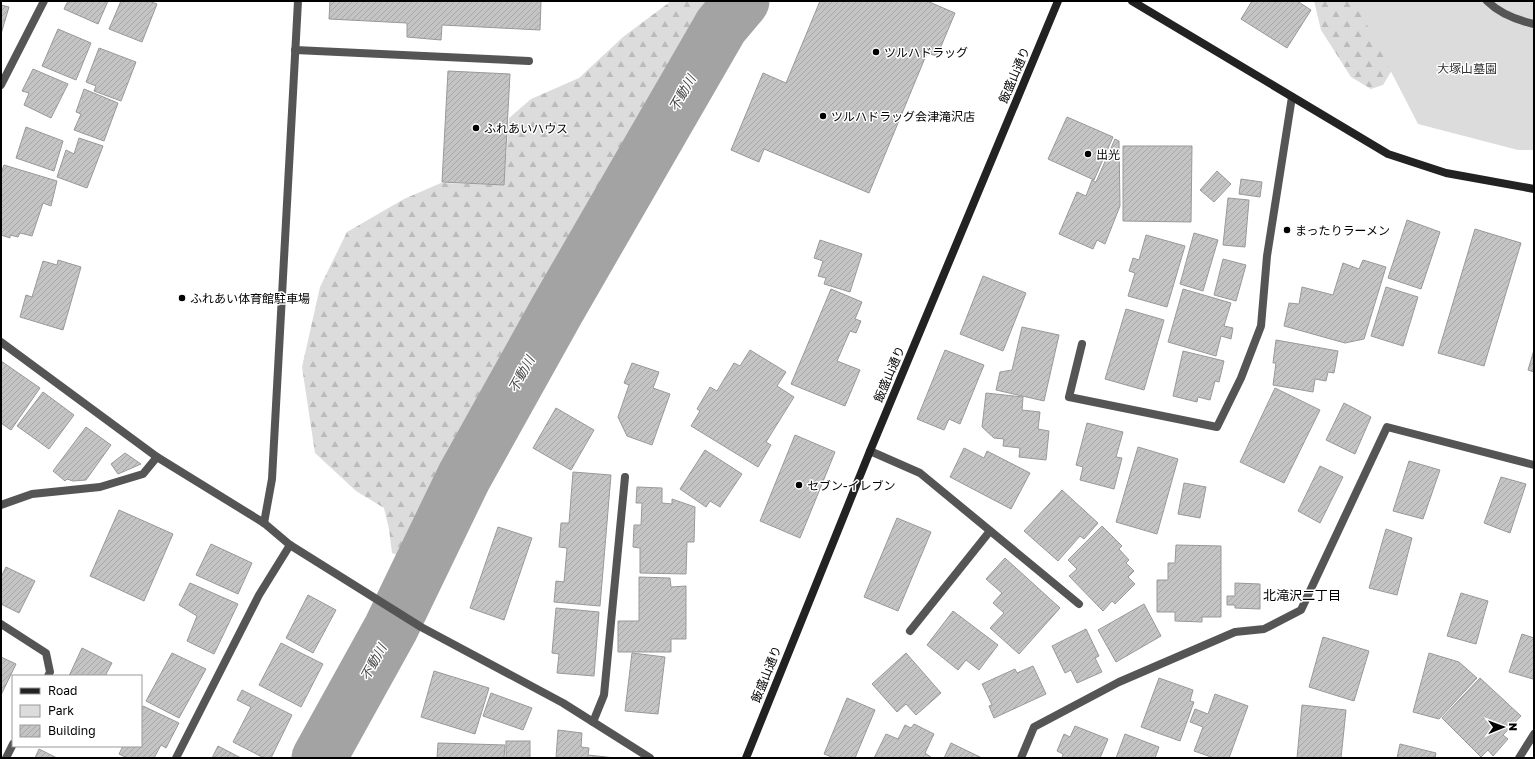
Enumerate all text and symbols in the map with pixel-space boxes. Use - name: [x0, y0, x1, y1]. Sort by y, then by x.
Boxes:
- street label: 飯盛山通り: [995, 44, 1033, 106]
- place label: ツルハドラッグ: [884, 45, 968, 60]
- marker: ツルハドラッグ: [871, 47, 881, 57]
- park label: 大塚山墓園: [1437, 61, 1497, 76]
- water label: 不動川: [665, 70, 700, 114]
- place label: ツルハドラッグ会津滝沢店: [831, 109, 975, 124]
- marker: ツルハドラッグ会津滝沢店: [818, 111, 828, 121]
- place label: ふれあいハウス: [484, 121, 568, 136]
- marker: ふれあいハウス: [471, 123, 481, 133]
- place label: 出光: [1096, 147, 1120, 162]
- marker: 出光: [1083, 149, 1093, 159]
- place label: まったりラーメン: [1295, 223, 1390, 238]
- marker: まったりラーメン: [1282, 225, 1292, 235]
- place label: ふれあい体育館駐車場: [190, 291, 310, 306]
- marker: ふれあい体育館駐車場: [177, 293, 187, 303]
- street label: 飯盛山通り: [870, 343, 908, 405]
- water label: 不動川: [505, 351, 538, 395]
- place label: セブン-イレブン: [807, 478, 896, 493]
- marker: セブン-イレブン: [794, 480, 804, 490]
- district label: 北滝沢二丁目: [1263, 587, 1341, 603]
- water label: 不動川: [357, 639, 390, 683]
- street label: 飯盛山通り: [748, 643, 784, 705]
- legend: [12, 675, 142, 747]
- text: Road: [48, 683, 77, 698]
- text: Park: [48, 703, 74, 718]
- north arrow: [1483, 707, 1523, 747]
- text: Building: [48, 723, 96, 738]
- text: N: [1507, 723, 1520, 731]

